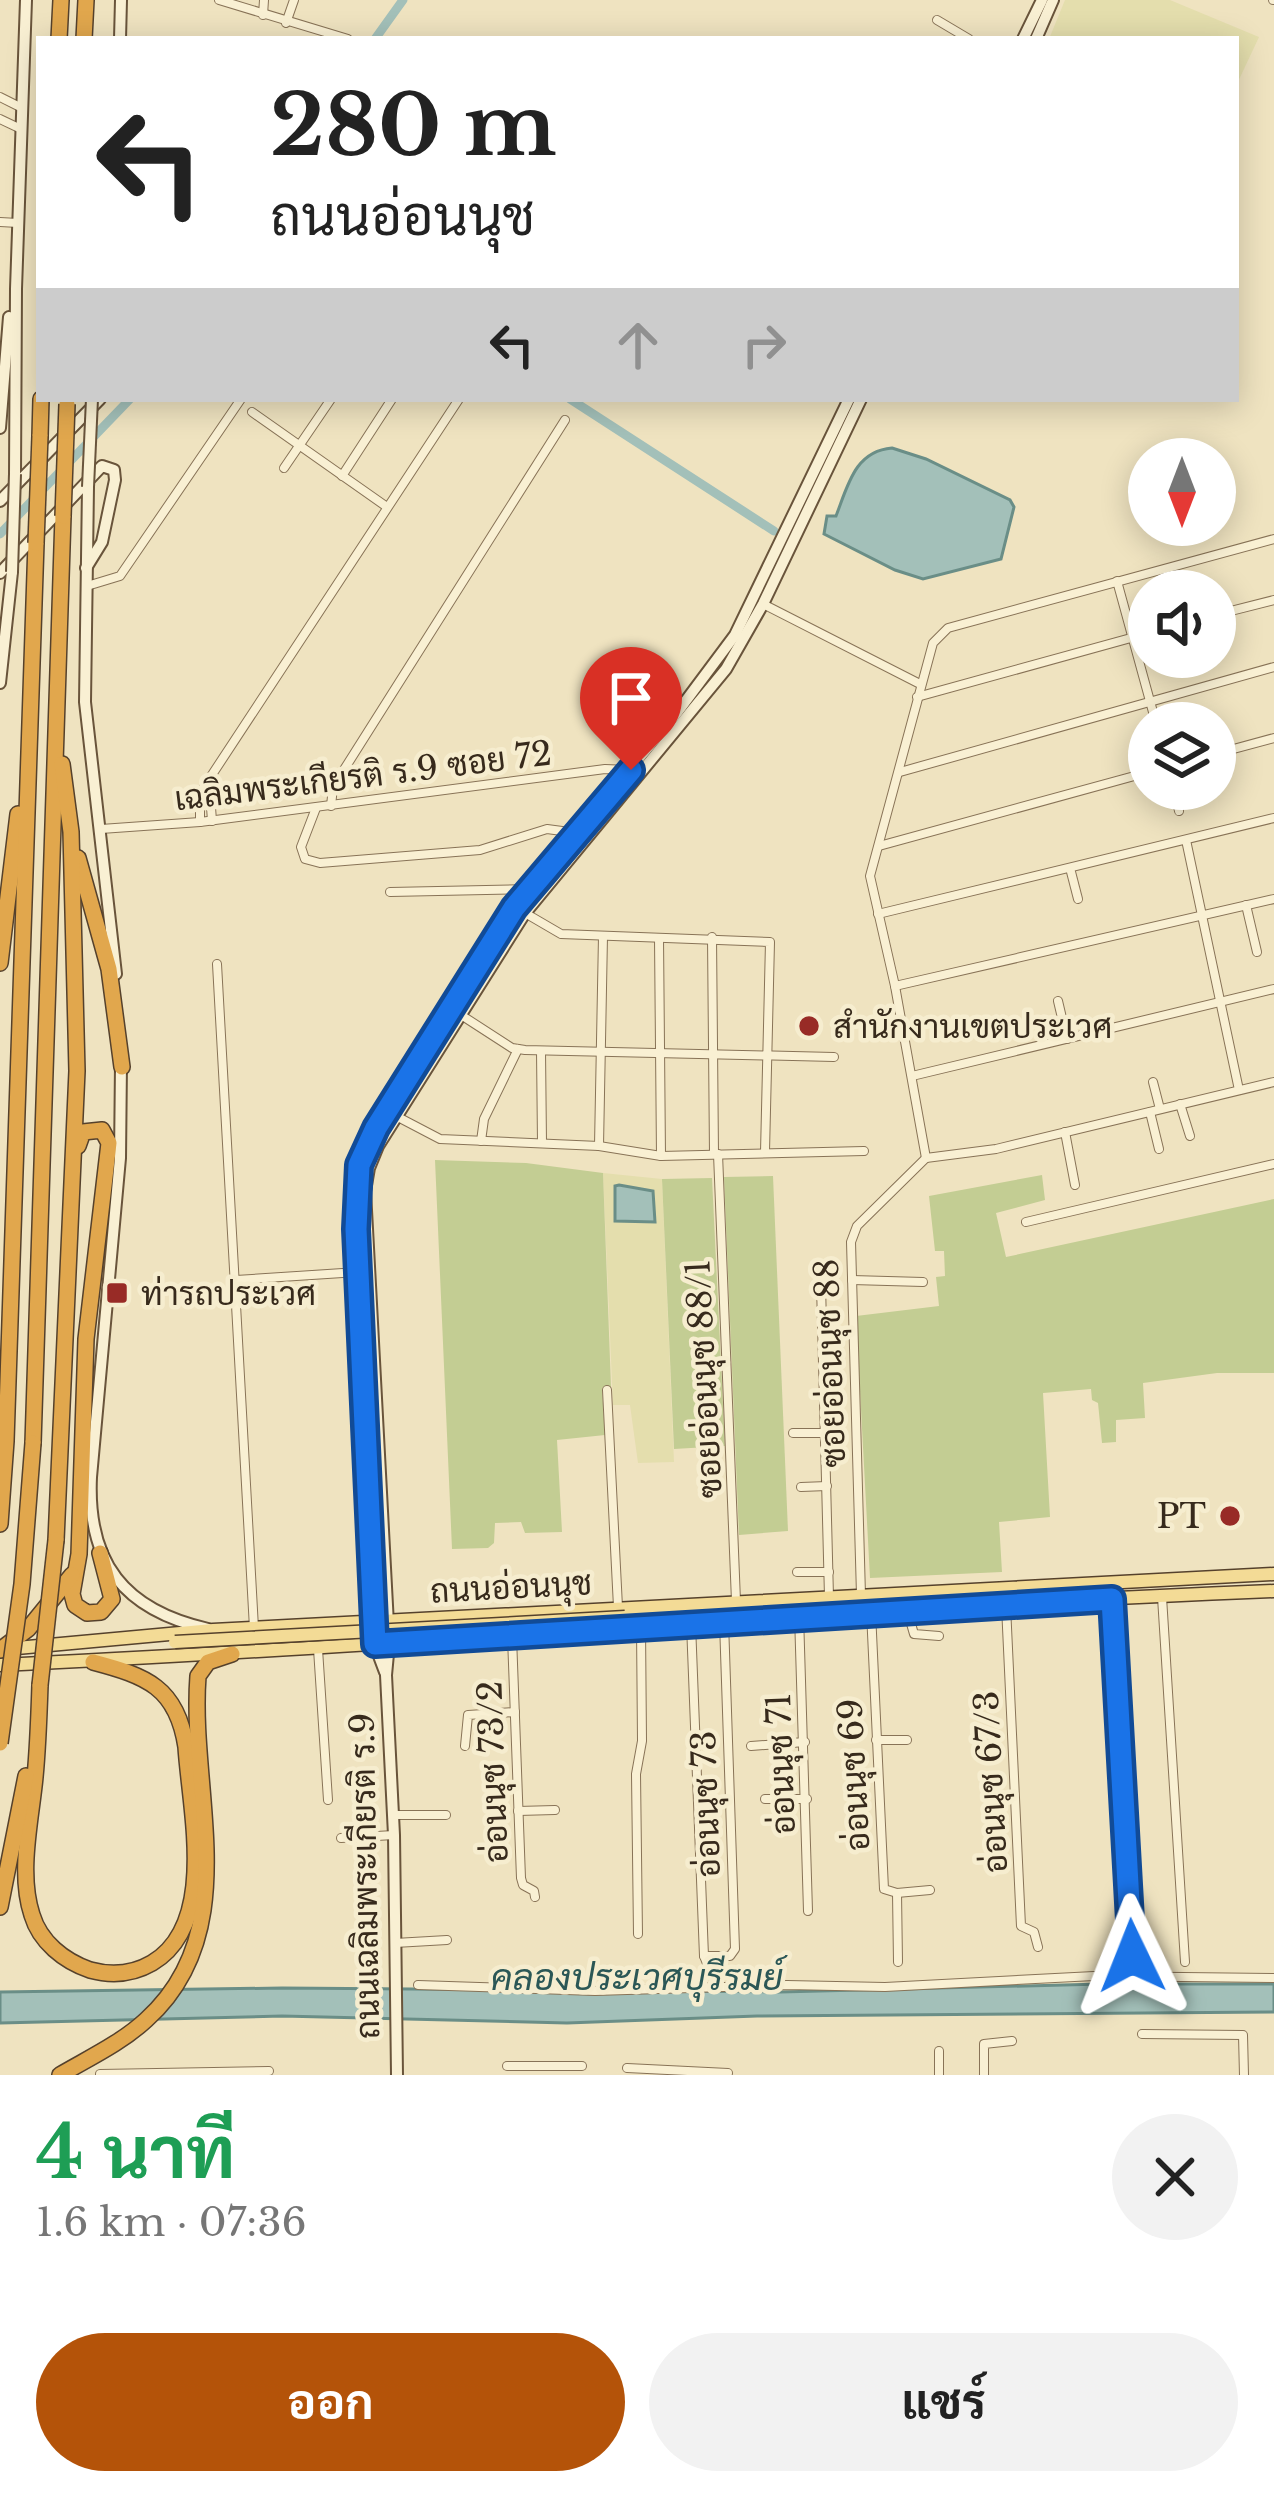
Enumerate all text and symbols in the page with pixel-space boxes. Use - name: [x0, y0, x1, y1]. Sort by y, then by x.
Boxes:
- text: 280 m: [270, 74, 557, 178]
- icon: left: [72, 84, 228, 240]
- text: ถนนอ่อนนุช: [270, 183, 535, 250]
- icon: left: [479, 312, 545, 378]
- icon: ahead: [605, 312, 671, 378]
- icon: right: [731, 312, 797, 378]
- north arrow: [1128, 438, 1236, 546]
- map controls: [1128, 438, 1236, 810]
- button: sound: [1128, 570, 1236, 678]
- pin: [580, 647, 682, 770]
- icon: arrive: [598, 665, 664, 731]
- button: layers: [1128, 702, 1236, 810]
- street label: เฉลิมพระเกียรติ ร.9 ซอย 72: [172, 733, 554, 819]
- place label: สำนักงานเขตประเวศ: [833, 1006, 1112, 1047]
- marker: สำนักงานเขตประเวศ: [796, 1013, 822, 1039]
- street label: ซอยอ่อนนุช 88: [806, 1258, 856, 1468]
- street label: ซอยอ่อนนุช 88/1: [677, 1259, 733, 1499]
- place label: ท่ารถประเวศ: [141, 1273, 316, 1314]
- marker: ท่ารถประเวศ: [104, 1280, 130, 1306]
- place label: PT: [1157, 1496, 1206, 1537]
- marker: PT: [1217, 1503, 1243, 1529]
- street label: ถนนอ่อนนุช: [429, 1562, 593, 1614]
- street label: อ่อนนุช 73/2: [469, 1680, 519, 1864]
- street label: อ่อนนุช 67/3: [966, 1690, 1018, 1874]
- street label: อ่อนนุช 71: [758, 1692, 806, 1835]
- street label: อ่อนนุช 69: [830, 1698, 880, 1852]
- street label: ถนนเฉลิมพระเกียรติ ร.9: [342, 1712, 388, 2040]
- street label: อ่อนนุช 73: [683, 1730, 731, 1878]
- position arrow: [1069, 1893, 1195, 2019]
- water label: คลองประเวศบุรีรมย์: [491, 1955, 788, 2002]
- text: 4 นาที: [36, 2108, 235, 2197]
- button: close: [1112, 2114, 1238, 2240]
- text: 1.6 km · 07:36: [36, 2198, 307, 2247]
- button: ออก: [36, 2333, 625, 2471]
- button: แชร์: [649, 2333, 1238, 2471]

